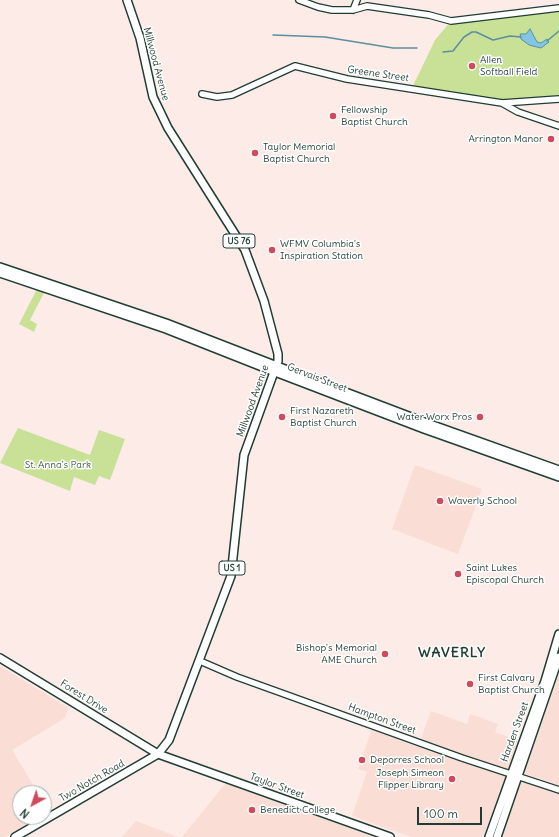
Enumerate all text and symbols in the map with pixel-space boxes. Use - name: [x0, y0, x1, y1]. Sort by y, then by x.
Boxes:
- street label: Millwood Avenue: [140, 26, 172, 102]
- place label: Allen Softball Field: [480, 54, 537, 78]
- marker: Allen Softball Field: [467, 61, 477, 71]
- street label: Greene Street: [346, 64, 410, 84]
- place label: Fellowship Baptist Church: [341, 104, 408, 128]
- marker: Fellowship Baptist Church: [328, 111, 338, 121]
- place label: Arrington Manor: [468, 133, 543, 145]
- marker: Arrington Manor: [546, 134, 556, 144]
- place label: Taylor Memorial Baptist Church: [263, 141, 335, 164]
- marker: Taylor Memorial Baptist Church: [250, 148, 260, 158]
- road number: US 76: [223, 234, 255, 248]
- place label: WFMV Columbia's Inspiration Station: [280, 238, 363, 262]
- marker: WFMV Columbia's Inspiration Station: [267, 245, 277, 255]
- street label: Gervais Street: [285, 361, 349, 395]
- street label: Millwood Avenue: [234, 363, 272, 439]
- place label: First Nazareth Baptist Church: [290, 405, 357, 428]
- place label: Water Worx Pros: [397, 411, 472, 423]
- marker: First Nazareth Baptist Church: [277, 412, 287, 422]
- marker: Water Worx Pros: [475, 412, 485, 422]
- park label: St. Anna's Park: [25, 459, 91, 471]
- place label: Waverly School: [448, 495, 517, 507]
- marker: Waverly School: [435, 496, 445, 506]
- road number: US 1: [219, 561, 245, 575]
- place label: Saint Lukes Episcopal Church: [466, 562, 544, 586]
- marker: Saint Lukes Episcopal Church: [453, 569, 463, 579]
- place label: Bishop's Memorial AME Church: [296, 642, 377, 666]
- district label: WAVERLY: [418, 645, 486, 661]
- marker: Bishop's Memorial AME Church: [380, 649, 390, 659]
- place label: First Calvary Baptist Church: [478, 672, 545, 696]
- street label: Forest Drive: [58, 678, 110, 716]
- marker: First Calvary Baptist Church: [465, 679, 475, 689]
- street label: Harden Street: [499, 700, 531, 764]
- street label: Hampton Street: [347, 701, 417, 737]
- place label: Deporres School: [370, 754, 444, 766]
- marker: Deporres School: [357, 755, 367, 765]
- street label: Two Notch Road: [57, 758, 127, 804]
- place label: Joseph Simeon Flipper Library: [376, 767, 444, 790]
- street label: Taylor Street: [248, 771, 306, 801]
- marker: Joseph Simeon Flipper Library: [447, 774, 457, 784]
- north arrow: [12, 785, 52, 825]
- scale bar: [419, 799, 484, 825]
- place label: Benedict College: [260, 804, 335, 816]
- marker: Benedict College: [247, 805, 257, 815]
- text: N: [18, 806, 32, 821]
- text: 100 m: [424, 806, 458, 821]

